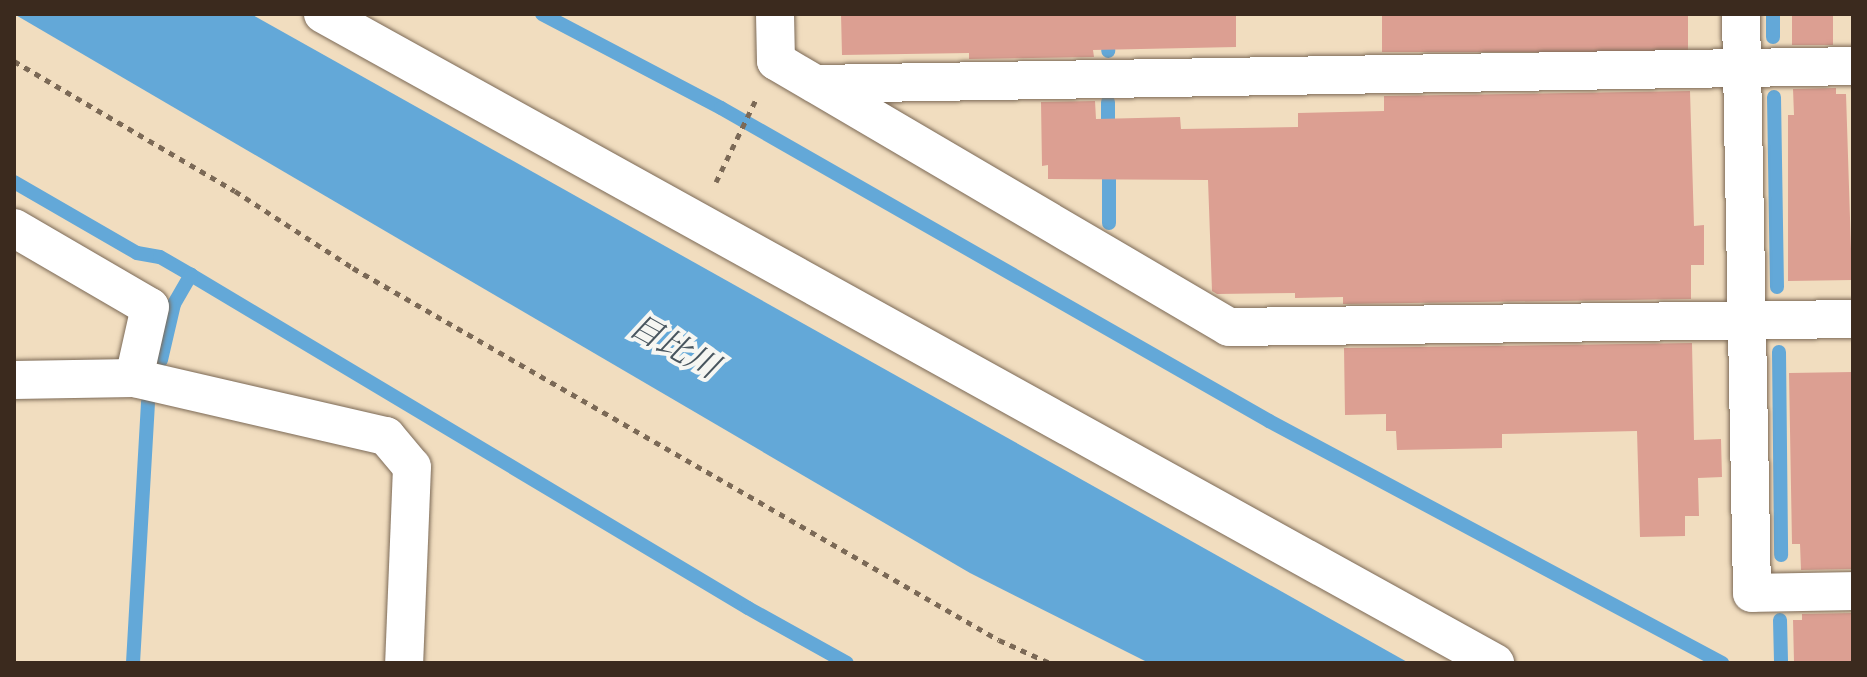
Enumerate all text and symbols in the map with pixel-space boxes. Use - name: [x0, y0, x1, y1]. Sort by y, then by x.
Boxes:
- water label: 目比川: [622, 308, 724, 388]

